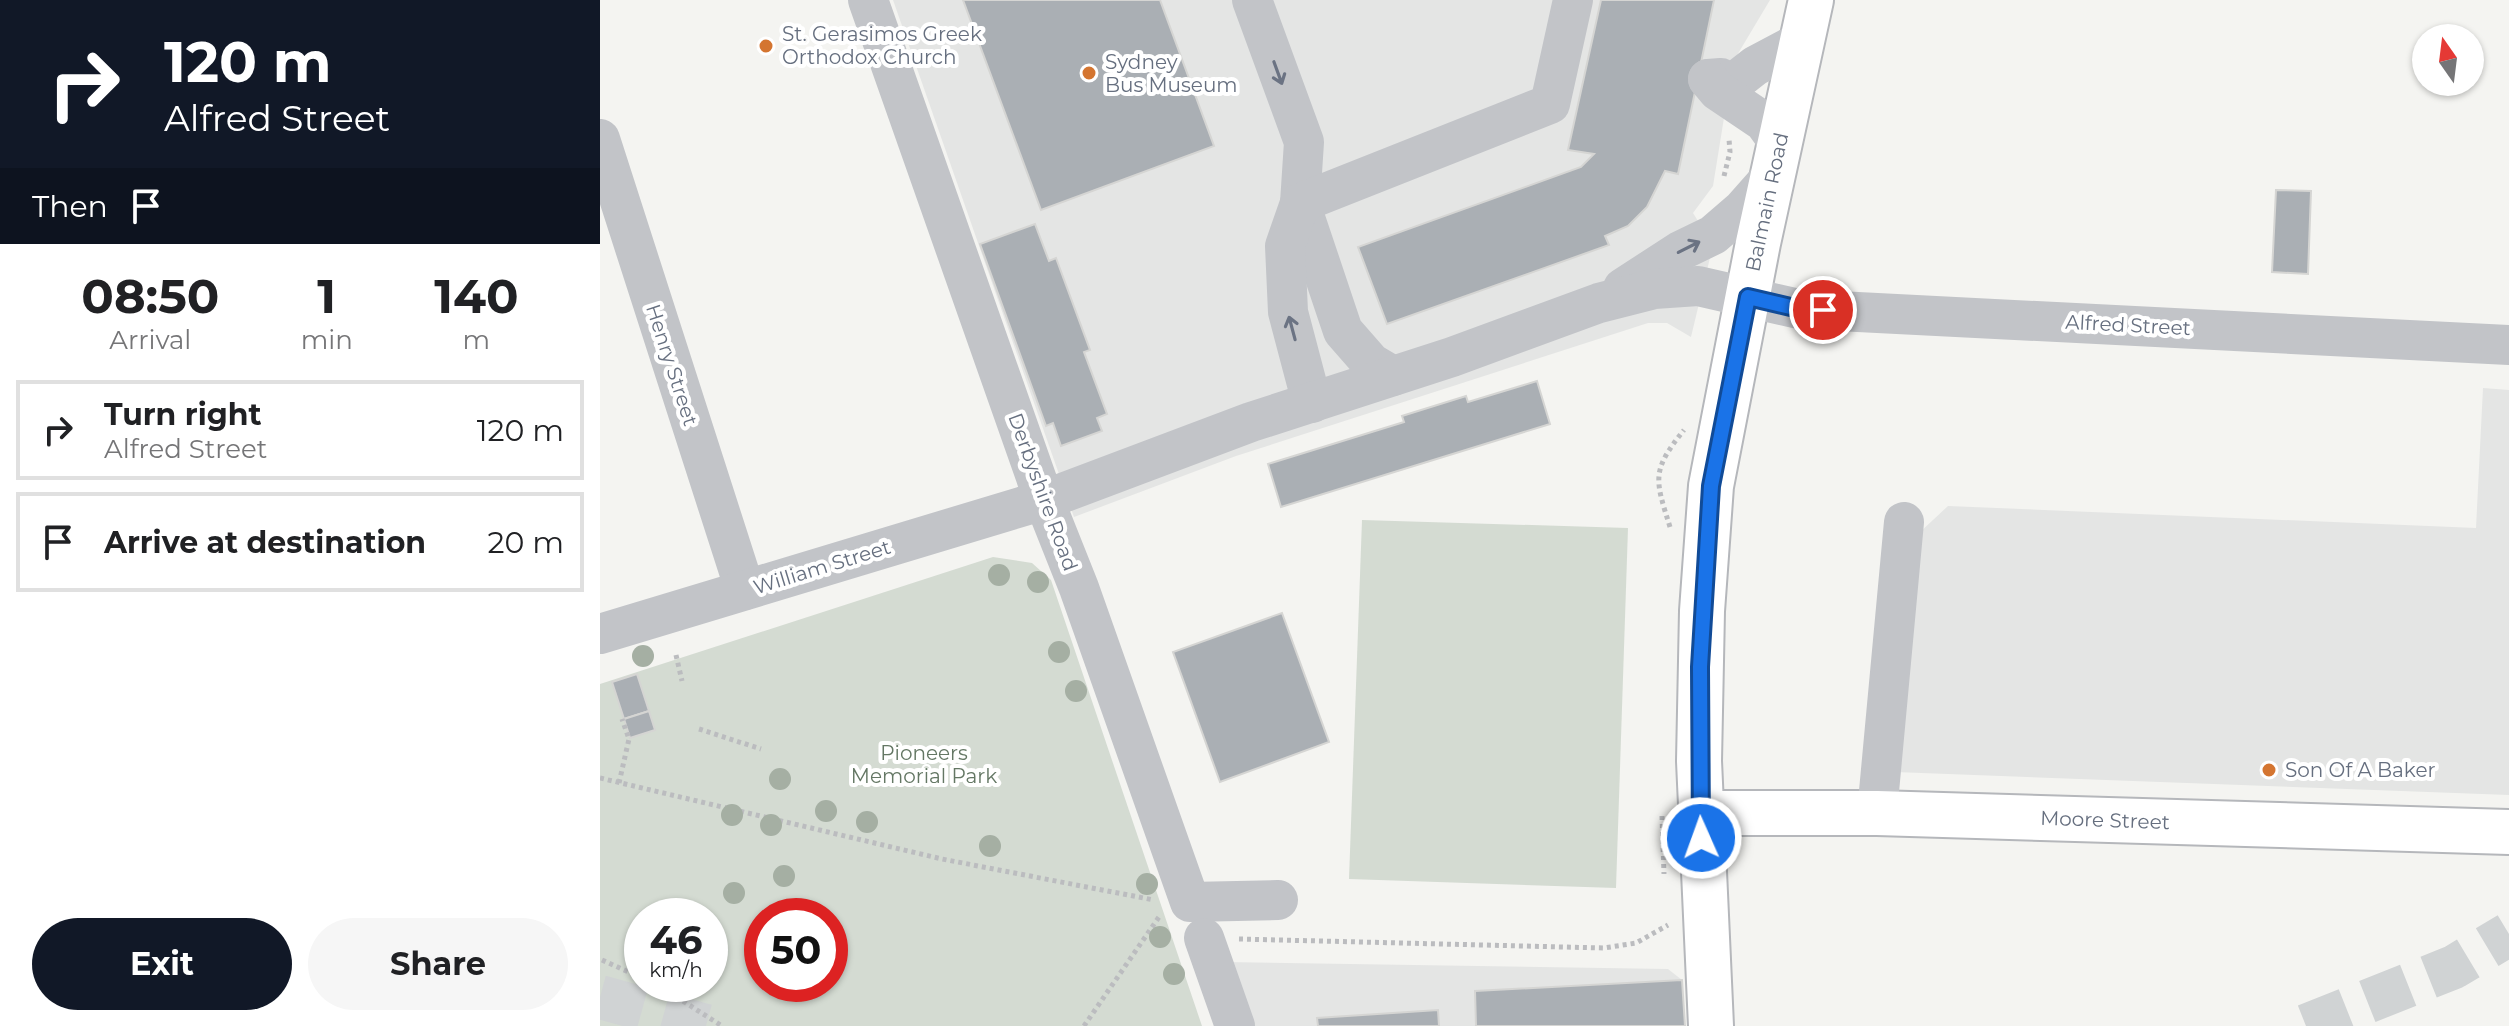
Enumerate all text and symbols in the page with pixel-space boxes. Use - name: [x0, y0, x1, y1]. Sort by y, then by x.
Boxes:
- place label: St. Gerasimos Greek Orthodox Church: [782, 22, 982, 69]
- north arrow: [2412, 24, 2484, 96]
- map controls: [2412, 24, 2484, 96]
- text: 120 m: [164, 28, 332, 96]
- icon: right: [32, 32, 136, 136]
- marker: St. Gerasimos Greek Orthodox Church: [757, 37, 775, 55]
- place label: Sydney Bus Museum: [1105, 50, 1238, 97]
- one-way arrow: [1272, 60, 1287, 85]
- marker: Sydney Bus Museum: [1080, 64, 1098, 82]
- text: Alfred Street: [164, 96, 390, 140]
- street label: Balmain Road: [1741, 130, 1793, 274]
- icon: arrive: [124, 184, 168, 228]
- text: Then: [32, 188, 108, 225]
- one-way arrow: [1676, 238, 1700, 254]
- text: 08:50: [81, 267, 219, 325]
- text: 1: [317, 267, 336, 325]
- text: 140: [434, 267, 519, 325]
- pin: [1789, 276, 1857, 344]
- icon: arrive: [1801, 288, 1845, 332]
- street label: Henry Street: [641, 301, 703, 429]
- street label: Alfred Street: [2065, 310, 2191, 340]
- one-way arrow: [1283, 315, 1298, 341]
- text: Arrival: [109, 324, 191, 356]
- text: min: [301, 324, 353, 356]
- text: m: [463, 324, 490, 356]
- text: Turn right: [104, 396, 261, 433]
- icon: right: [36, 408, 80, 452]
- street label: Derbyshire Road: [1003, 410, 1083, 574]
- text: 120 m: [477, 412, 564, 449]
- text: Alfred Street: [104, 433, 267, 465]
- icon: arrive: [36, 520, 80, 564]
- text: Arrive at destination: [104, 524, 426, 561]
- text: 20 m: [487, 524, 564, 561]
- street label: William Street: [751, 535, 893, 599]
- park label: Pioneers Memorial Park: [851, 741, 997, 788]
- place label: Son Of A Baker: [2285, 758, 2436, 782]
- marker: Son Of A Baker: [2260, 761, 2278, 779]
- position arrow: [1659, 796, 1743, 880]
- street label: Moore Street: [2040, 806, 2170, 834]
- speed limit sign: 50: [744, 898, 848, 1002]
- text: 46: [649, 915, 703, 964]
- button: Exit: [32, 918, 292, 1010]
- button: Share: [308, 918, 568, 1010]
- text: km/h: [649, 958, 703, 982]

